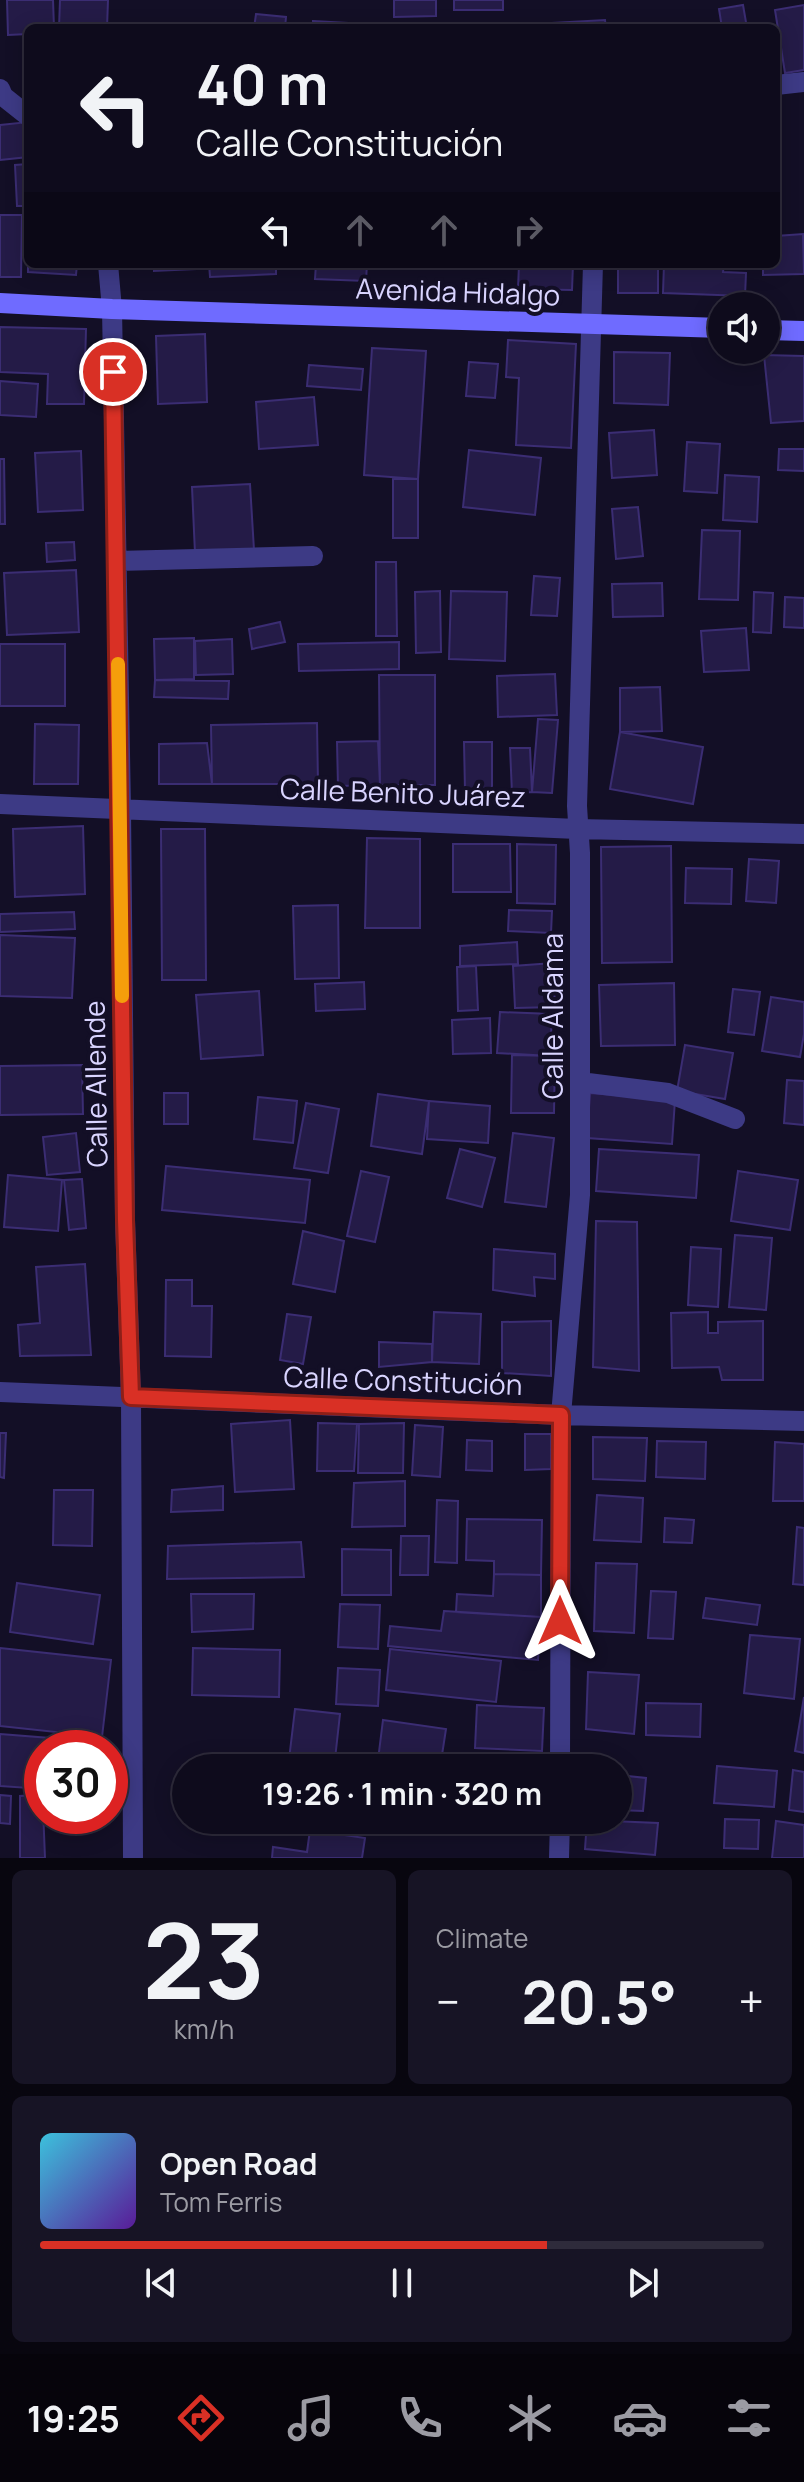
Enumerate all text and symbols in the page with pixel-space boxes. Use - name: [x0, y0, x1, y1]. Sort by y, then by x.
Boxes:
- text: 40 m: [196, 45, 328, 122]
- icon: left: [64, 56, 168, 160]
- text: Calle Constitución: [196, 118, 503, 167]
- icon: left: [254, 208, 298, 252]
- icon: ahead: [338, 208, 382, 252]
- icon: ahead: [422, 208, 466, 252]
- icon: right: [506, 208, 550, 252]
- street label: Avenida Hidalgo: [355, 268, 561, 314]
- map controls: [708, 292, 780, 364]
- button: sound: [708, 292, 780, 364]
- pin: [79, 338, 147, 406]
- icon: arrive: [91, 350, 135, 394]
- street label: Calle Benito Juárez: [279, 769, 527, 815]
- street label: Calle Aldama: [533, 933, 571, 1099]
- street label: Calle Allende: [75, 1000, 115, 1168]
- street label: Calle Constitución: [283, 1357, 523, 1403]
- position arrow: [518, 1579, 602, 1663]
- speed limit sign: 30: [24, 1730, 128, 1834]
- text: 19:26 · 1 min · 320 m: [262, 1773, 542, 1814]
- text: 23: [143, 1888, 265, 2030]
- text: Climate: [436, 1920, 528, 1956]
- text: 20.5°: [521, 1960, 677, 2042]
- text: −: [436, 1971, 460, 2031]
- text: +: [739, 1971, 764, 2031]
- text: km/h: [174, 2011, 234, 2047]
- text: Open Road: [160, 2143, 317, 2184]
- text: Tom Ferris: [160, 2184, 282, 2220]
- icon: previous: [139, 2261, 183, 2305]
- icon: pause: [380, 2261, 424, 2305]
- icon: next: [621, 2261, 665, 2305]
- icon: directions: [173, 2390, 229, 2446]
- icon: music: [283, 2390, 339, 2446]
- icon: phone: [392, 2390, 448, 2446]
- icon: climate: [502, 2390, 558, 2446]
- icon: car: [612, 2390, 668, 2446]
- icon: filters: [721, 2390, 777, 2446]
- text: 19:25: [27, 2394, 120, 2443]

